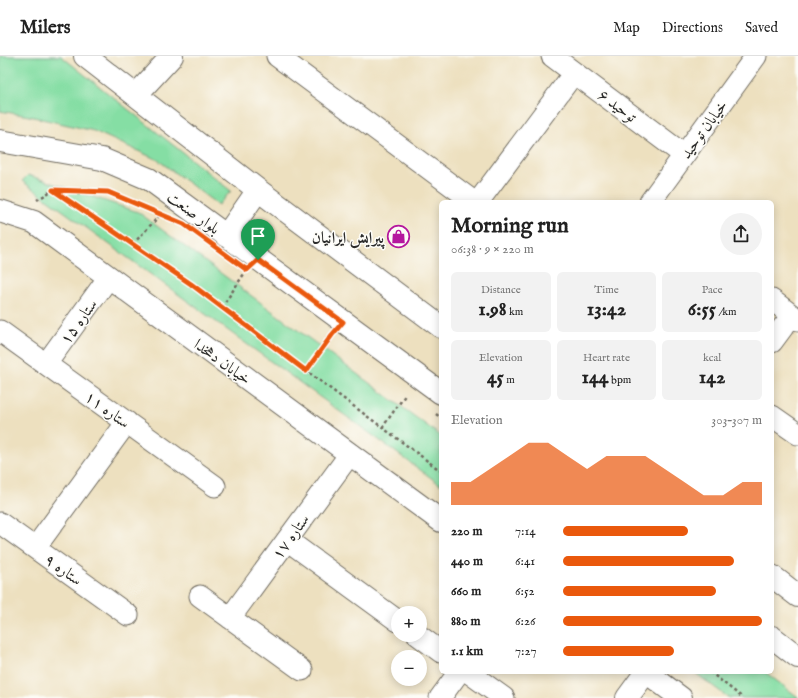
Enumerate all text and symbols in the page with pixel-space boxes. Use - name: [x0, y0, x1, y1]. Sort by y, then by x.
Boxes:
- text: Milers: [20, 16, 70, 40]
- text: Map: [613, 19, 640, 37]
- text: Directions: [662, 19, 723, 37]
- text: Saved: [745, 19, 778, 37]
- street label: توحید ۶: [593, 86, 641, 128]
- street label: خیابان توحید: [677, 97, 733, 164]
- street label: بلوار صنعت: [162, 188, 223, 240]
- text: Morning run: [451, 212, 569, 240]
- button: share: [720, 213, 762, 255]
- pin: [241, 219, 275, 260]
- shop icon: پیرایش ایرانیان: [386, 224, 412, 250]
- icon: arrive: [247, 225, 269, 247]
- place label: پیرایش ایرانیان: [312, 229, 385, 250]
- text: 06:38 · 9 × 220 m: [451, 241, 534, 258]
- text: Distance: [481, 283, 521, 297]
- text: Time: [594, 283, 619, 297]
- text: Pace: [702, 283, 723, 297]
- street label: ستاره ۱۵: [56, 296, 103, 349]
- text: 1.98: [478, 297, 507, 322]
- text: 13:42: [587, 297, 626, 322]
- text: 6:55: [688, 297, 716, 322]
- text: km: [507, 305, 523, 319]
- text: /km: [716, 305, 737, 319]
- street label: خیابان دهخدا: [189, 335, 254, 390]
- text: Elevation: [479, 351, 523, 365]
- text: Heart rate: [583, 351, 630, 365]
- text: kcal: [703, 351, 721, 365]
- text: 45: [487, 365, 504, 390]
- text: 144: [582, 365, 609, 390]
- text: 142: [699, 365, 725, 390]
- text: m: [504, 373, 515, 387]
- text: bpm: [609, 373, 631, 387]
- street label: ستاره ۱۱: [80, 387, 133, 434]
- text: Elevation: [451, 412, 503, 429]
- text: 303–307 m: [711, 412, 762, 429]
- street label: ستاره ۱۷: [268, 511, 315, 564]
- text: 220 m: [451, 523, 482, 540]
- text: 7:14: [515, 523, 536, 540]
- street label: ستاره ۹: [40, 550, 86, 591]
- text: 440 m: [451, 553, 483, 570]
- text: 6:41: [515, 553, 535, 570]
- text: 660 m: [451, 583, 481, 600]
- text: 6:52: [515, 583, 535, 600]
- map controls: [391, 606, 427, 686]
- button: +: [391, 606, 427, 642]
- text: 880 m: [451, 613, 480, 630]
- text: 6:26: [515, 613, 536, 630]
- text: 1.1 km: [451, 643, 483, 660]
- text: 7:27: [515, 643, 537, 660]
- button: −: [391, 650, 427, 686]

